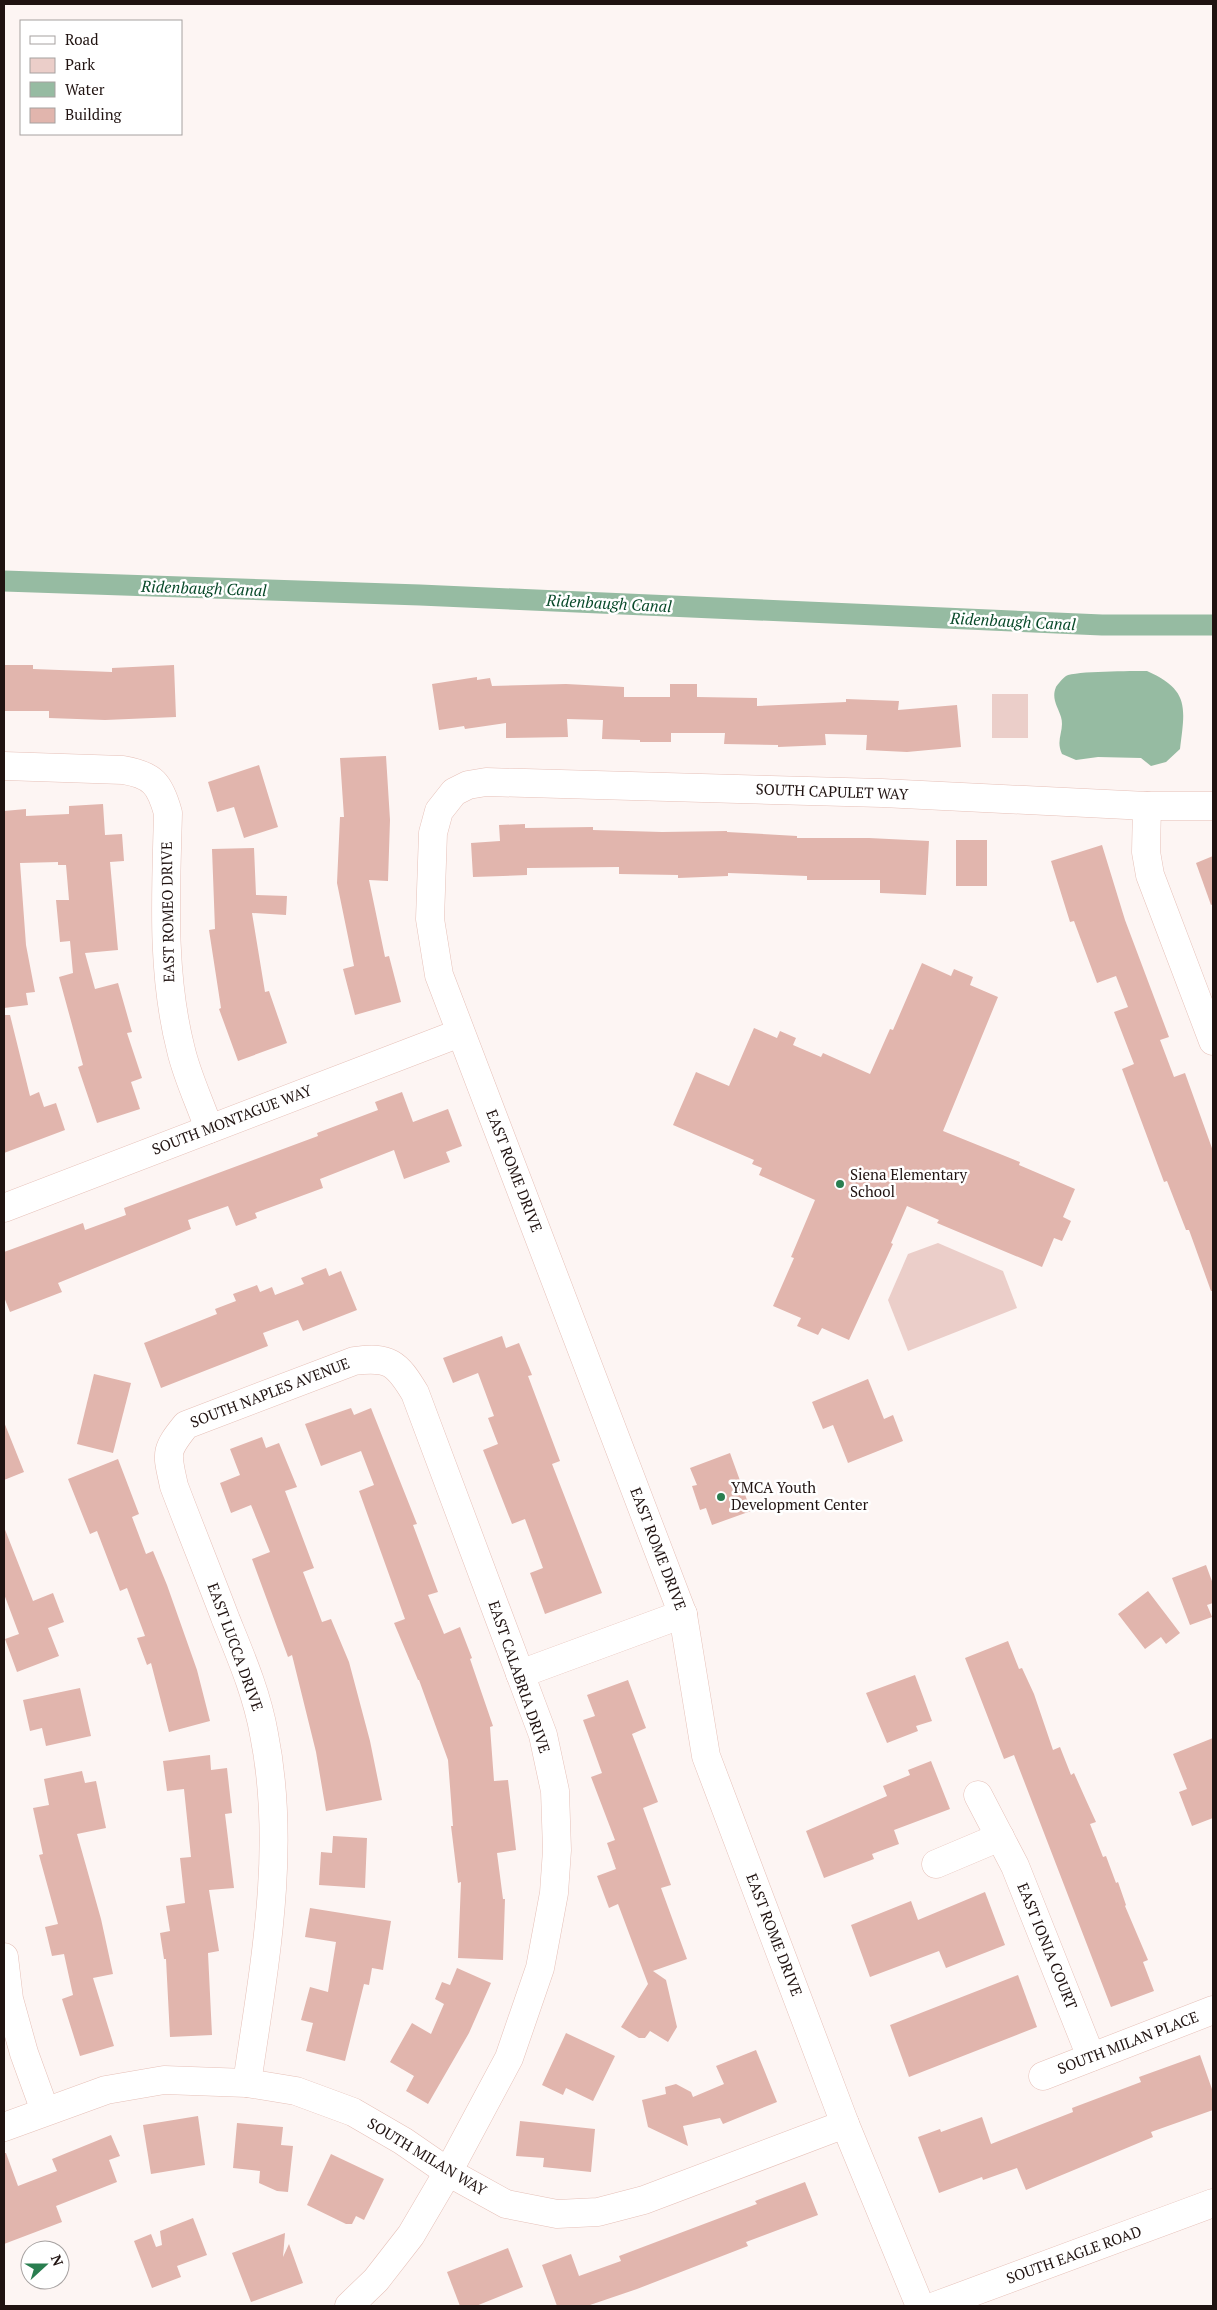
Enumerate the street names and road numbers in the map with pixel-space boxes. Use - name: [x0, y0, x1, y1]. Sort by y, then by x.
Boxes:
- street label: SOUTH CAPULET WAY: [755, 778, 909, 804]
- street label: EAST ROMEO DRIVE: [156, 841, 178, 983]
- street label: SOUTH MONTAGUE WAY: [149, 1079, 315, 1159]
- street label: EAST ROME DRIVE: [482, 1106, 548, 1235]
- street label: SOUTH NAPLES AVENUE: [187, 1352, 352, 1432]
- street label: EAST ROME DRIVE: [626, 1484, 692, 1613]
- street label: EAST LUCCA DRIVE: [203, 1580, 268, 1713]
- street label: EAST CALABRIA DRIVE: [484, 1598, 555, 1756]
- street label: EAST ROME DRIVE: [742, 1870, 808, 1999]
- street label: EAST IONIA COURT: [1013, 1879, 1082, 2012]
- street label: SOUTH MILAN PLACE: [1054, 2006, 1201, 2078]
- street label: SOUTH MILAN WAY: [364, 2113, 491, 2200]
- street label: SOUTH EAGLE ROAD: [1003, 2220, 1144, 2288]

